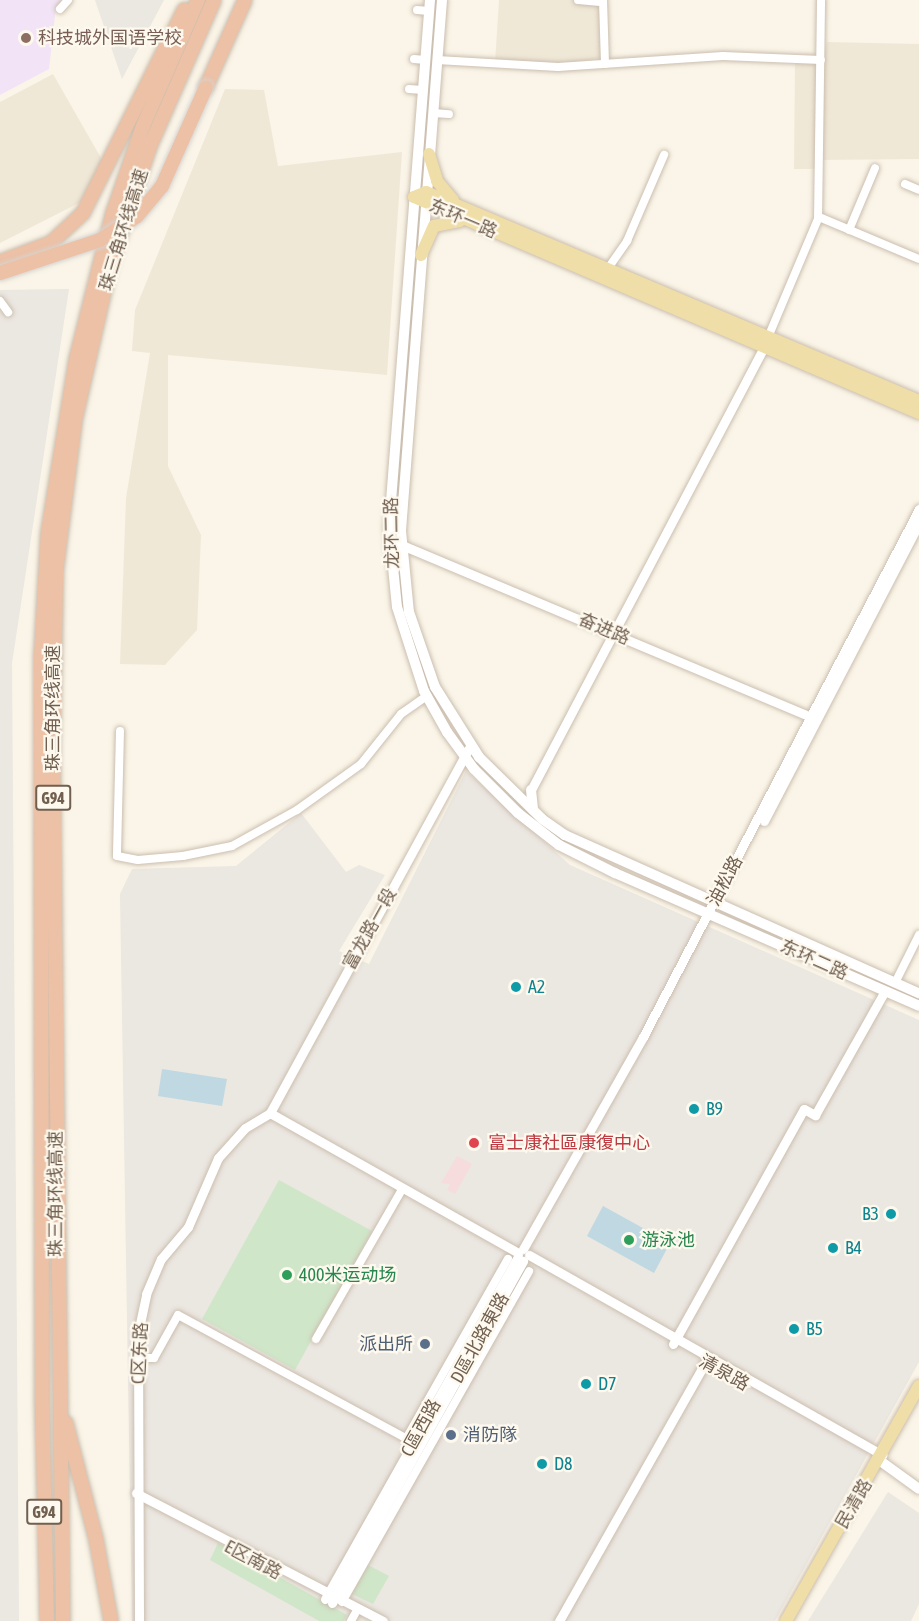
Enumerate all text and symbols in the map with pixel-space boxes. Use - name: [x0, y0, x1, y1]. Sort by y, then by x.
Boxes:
- place label: 科技城外国语学校: [38, 27, 182, 49]
- marker: 科技城外国语学校: [19, 31, 33, 45]
- street label: 珠三角环线高速: [95, 167, 153, 293]
- street label: 东环一路: [426, 195, 500, 243]
- street label: 龙环二路: [381, 497, 403, 569]
- street label: 奋进路: [575, 609, 633, 649]
- street label: 珠三角环线高速: [42, 645, 64, 771]
- road number: G94: [35, 785, 71, 811]
- street label: 油松路: [703, 852, 747, 910]
- street label: 富龙路一段: [339, 884, 401, 974]
- street label: 东环二路: [777, 935, 851, 985]
- place label: A2: [528, 976, 545, 998]
- marker: A2: [509, 980, 523, 994]
- place label: B9: [706, 1098, 723, 1120]
- marker: B9: [687, 1102, 701, 1116]
- street label: 珠三角环线高速: [45, 1131, 67, 1257]
- place label: 富士康社區康復中心: [488, 1132, 650, 1154]
- marker: 富士康社區康復中心: [465, 1134, 483, 1152]
- place label: B3: [862, 1203, 879, 1225]
- marker: B3: [884, 1207, 898, 1221]
- place label: 游泳池: [641, 1229, 695, 1251]
- marker: 游泳池: [622, 1233, 636, 1247]
- place label: B4: [845, 1237, 862, 1259]
- marker: B4: [826, 1241, 840, 1255]
- place label: 400米运动场: [299, 1264, 396, 1286]
- marker: 400米运动场: [280, 1268, 294, 1282]
- street label: D區北路東路: [446, 1289, 514, 1387]
- place label: B5: [806, 1318, 823, 1340]
- street label: C区东路: [128, 1321, 152, 1385]
- marker: B5: [787, 1322, 801, 1336]
- place label: 派出所: [359, 1333, 413, 1355]
- marker: 派出所: [418, 1337, 432, 1351]
- street label: 清泉路: [695, 1350, 753, 1396]
- place label: D7: [598, 1373, 617, 1395]
- marker: D7: [579, 1377, 593, 1391]
- street label: C區西路: [397, 1396, 445, 1460]
- place label: 消防隊: [463, 1424, 517, 1446]
- marker: 消防隊: [444, 1428, 458, 1442]
- place label: D8: [554, 1453, 573, 1475]
- marker: D8: [535, 1457, 549, 1471]
- street label: 民清路: [831, 1475, 877, 1533]
- road number: G94: [26, 1499, 62, 1525]
- street label: E区南路: [221, 1536, 285, 1584]

